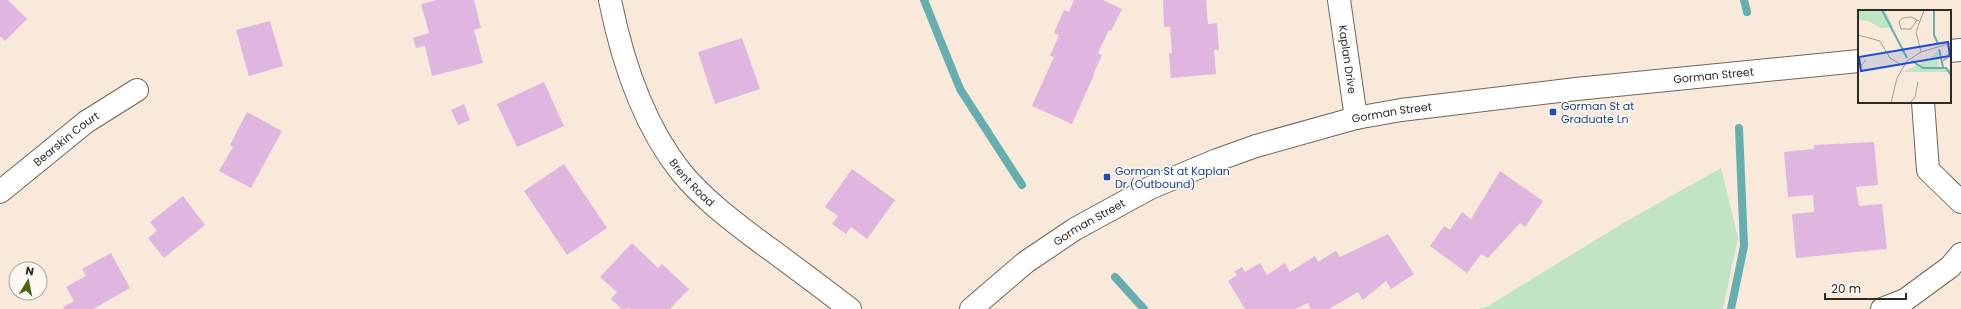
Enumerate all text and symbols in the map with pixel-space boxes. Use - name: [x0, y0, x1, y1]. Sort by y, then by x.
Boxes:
- inset map: [1858, 10, 1951, 103]
- street label: Kaplan Drive: [1335, 24, 1360, 95]
- street label: Gorman Street: [1673, 63, 1755, 87]
- street label: Gorman Street: [1350, 98, 1433, 127]
- place label: Gorman St at Graduate Ln: [1561, 98, 1634, 127]
- marker: Gorman St at Graduate Ln: [1548, 107, 1558, 117]
- street label: Bearskin Court: [30, 108, 102, 170]
- street label: Brent Road: [666, 155, 718, 210]
- place label: Gorman St at Kaplan Dr (Outbound): [1115, 163, 1230, 192]
- marker: Gorman St at Kaplan Dr (Outbound): [1102, 172, 1112, 182]
- street label: Gorman Street: [1050, 195, 1128, 249]
- north arrow: [8, 261, 48, 301]
- text: N: [24, 263, 35, 280]
- scale bar: [1825, 275, 1906, 301]
- text: 20 m: [1831, 280, 1861, 297]

